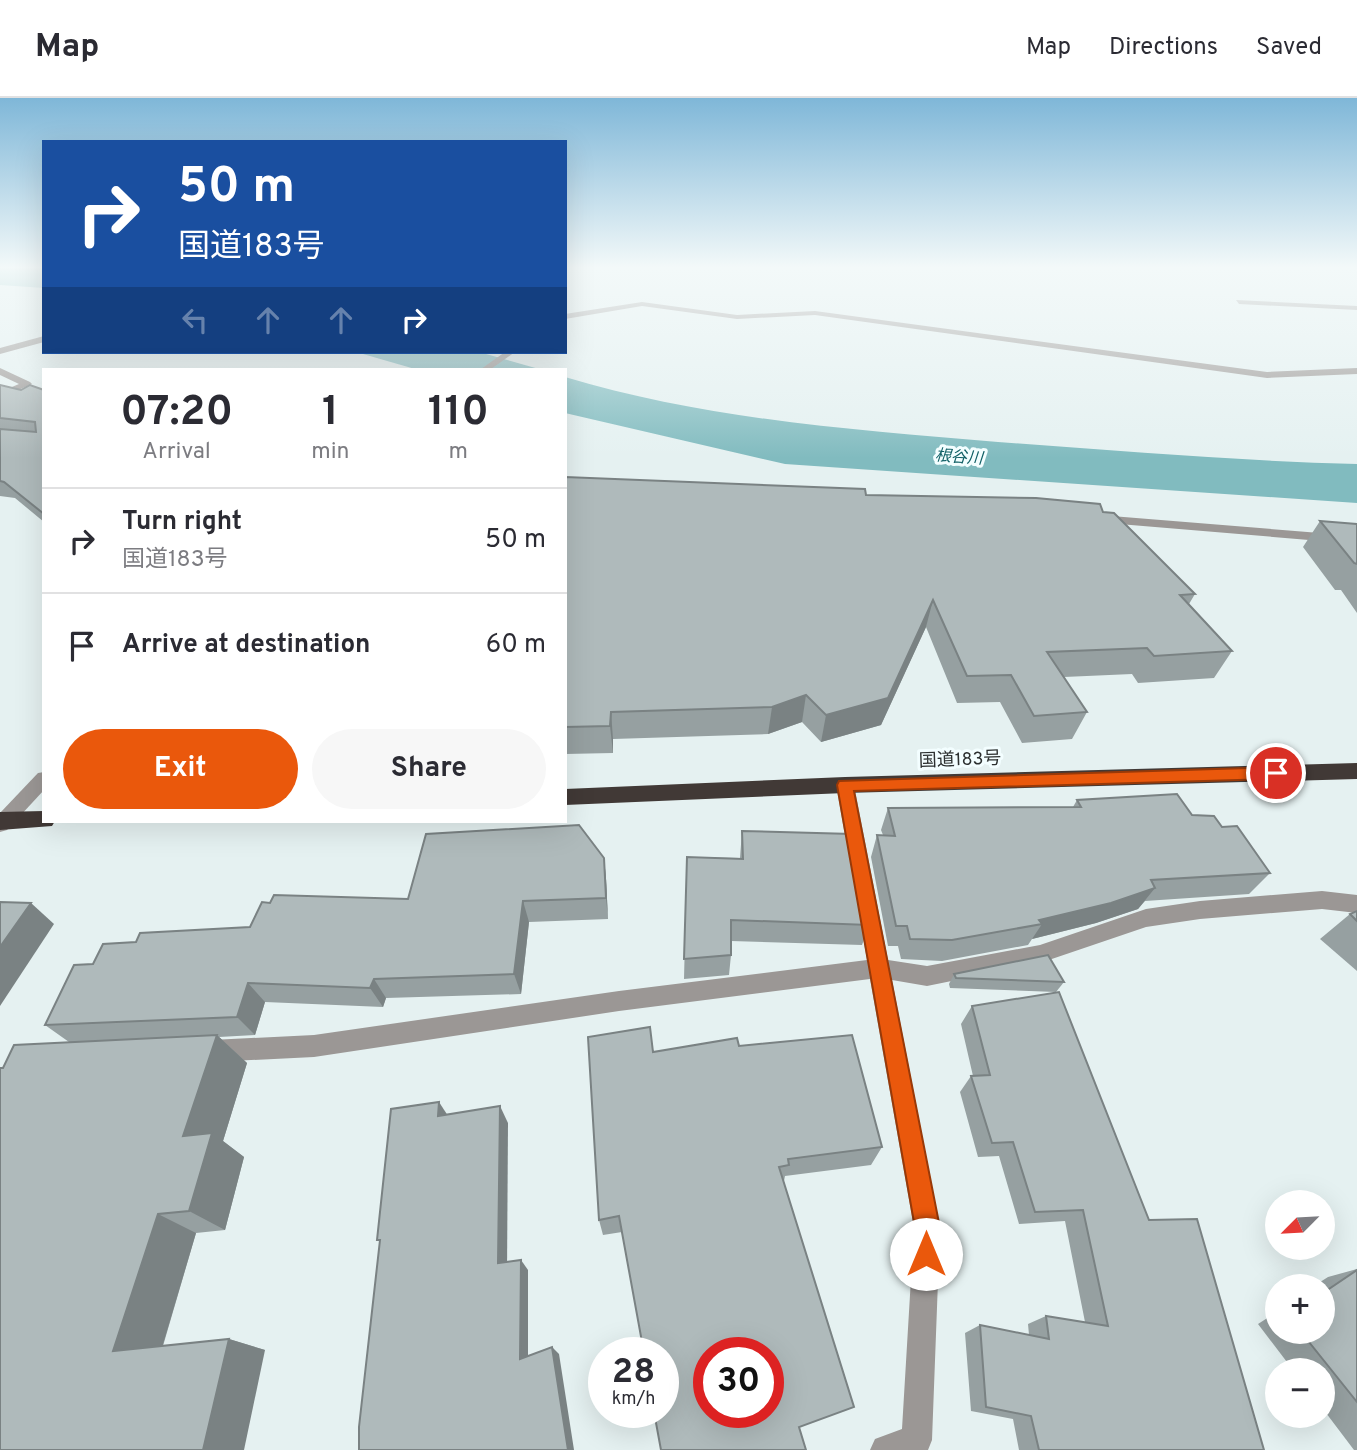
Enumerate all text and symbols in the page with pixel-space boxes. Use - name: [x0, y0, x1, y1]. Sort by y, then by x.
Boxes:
- text: Map: [35, 27, 99, 69]
- text: Map: [1026, 33, 1071, 63]
- text: Directions: [1109, 33, 1218, 63]
- text: Saved: [1256, 33, 1322, 63]
- text: 50 m: [178, 158, 295, 220]
- icon: right: [63, 168, 154, 259]
- text: 国道183号: [178, 228, 325, 268]
- icon: left: [176, 301, 214, 339]
- icon: ahead: [249, 301, 287, 339]
- icon: ahead: [322, 301, 360, 339]
- icon: right: [395, 301, 433, 339]
- text: 07:20: [120, 387, 233, 440]
- text: 1: [322, 387, 339, 440]
- text: 110: [428, 387, 489, 440]
- text: Arrival: [142, 438, 211, 467]
- text: min: [311, 438, 349, 467]
- text: m: [448, 438, 468, 467]
- water label: 根谷川: [934, 446, 985, 470]
- text: Turn right: [122, 506, 242, 539]
- icon: right: [63, 522, 101, 560]
- text: 50 m: [485, 524, 546, 557]
- text: 国道183号: [122, 546, 227, 575]
- icon: arrive: [63, 627, 101, 665]
- text: Arrive at destination: [122, 629, 370, 662]
- text: 60 m: [486, 629, 546, 662]
- button: Exit: [63, 729, 298, 809]
- button: Share: [312, 729, 546, 809]
- pin: [1246, 743, 1306, 803]
- street label: 国道183号: [918, 748, 1002, 773]
- icon: arrive: [1257, 754, 1295, 792]
- north arrow: [1265, 1190, 1335, 1260]
- map controls: [1265, 1190, 1335, 1428]
- position arrow: [889, 1217, 963, 1291]
- button: +: [1265, 1274, 1335, 1344]
- speed limit sign: 30: [693, 1337, 784, 1428]
- text: 28: [612, 1351, 655, 1395]
- button: −: [1265, 1358, 1335, 1428]
- text: km/h: [612, 1388, 655, 1411]

